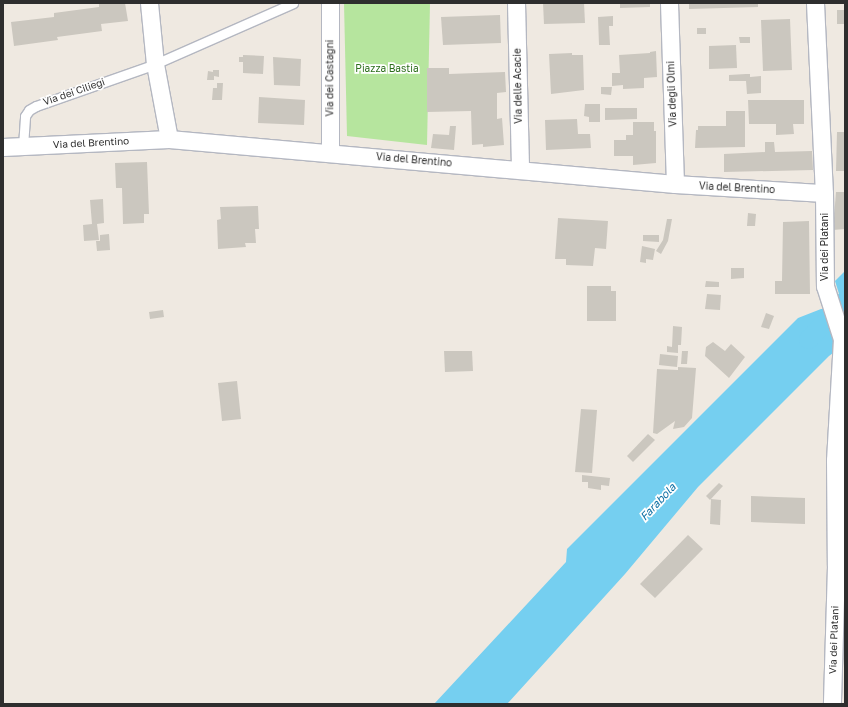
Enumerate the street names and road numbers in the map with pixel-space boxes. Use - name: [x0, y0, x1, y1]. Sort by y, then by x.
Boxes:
- street label: Via dei Castagni: [324, 39, 336, 117]
- street label: Via delle Acacie: [511, 48, 525, 124]
- street label: Via degli Olmi: [665, 61, 679, 127]
- street label: Via dei Ciliegi: [41, 76, 107, 108]
- street label: Via del Brentino: [53, 135, 129, 151]
- street label: Via del Brentino: [375, 151, 453, 169]
- street label: Via del Brentino: [699, 180, 775, 196]
- street label: Via dei Platani: [819, 213, 831, 281]
- street label: Via dei Platani: [827, 606, 841, 674]

